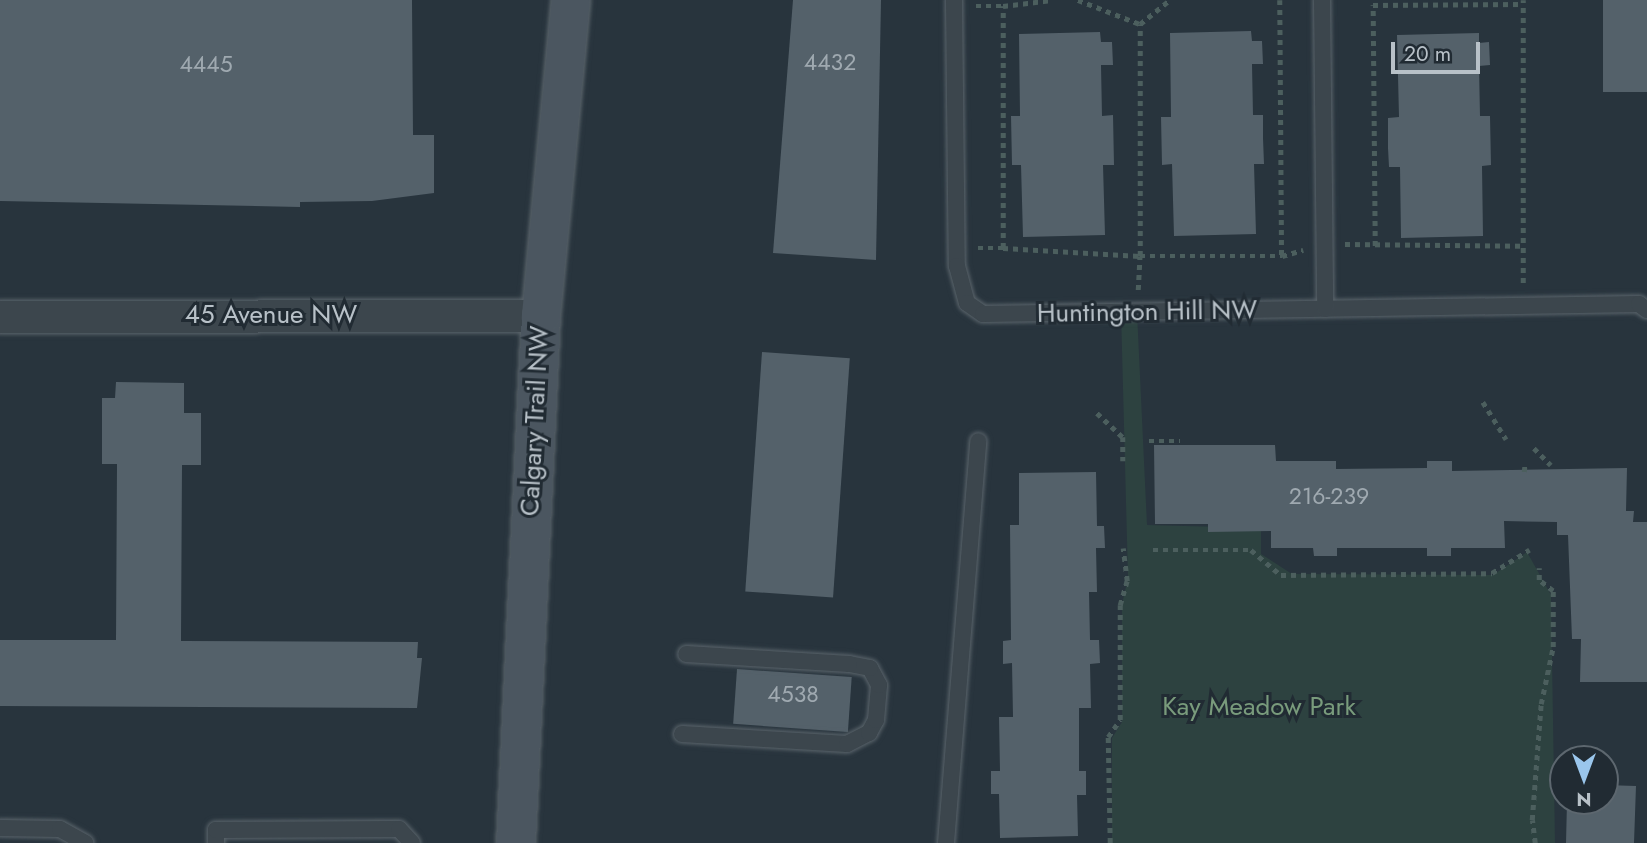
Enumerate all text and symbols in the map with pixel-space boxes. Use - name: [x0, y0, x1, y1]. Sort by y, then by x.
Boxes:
- scale bar: [1395, 28, 1484, 72]
- text: 20 m: [1404, 39, 1451, 69]
- house number: 4432: [804, 48, 856, 76]
- house number: 4445: [179, 50, 233, 78]
- street label: Huntington Hill NW: [1037, 294, 1257, 330]
- street label: 45 Avenue NW: [185, 299, 357, 331]
- street label: Calgary Trail NW: [514, 325, 556, 517]
- house number: 216-239: [1289, 482, 1369, 510]
- house number: 4538: [767, 680, 819, 708]
- park label: Kay Meadow Park: [1162, 691, 1356, 723]
- north arrow: [1549, 745, 1619, 815]
- text: N: [1576, 786, 1592, 813]

